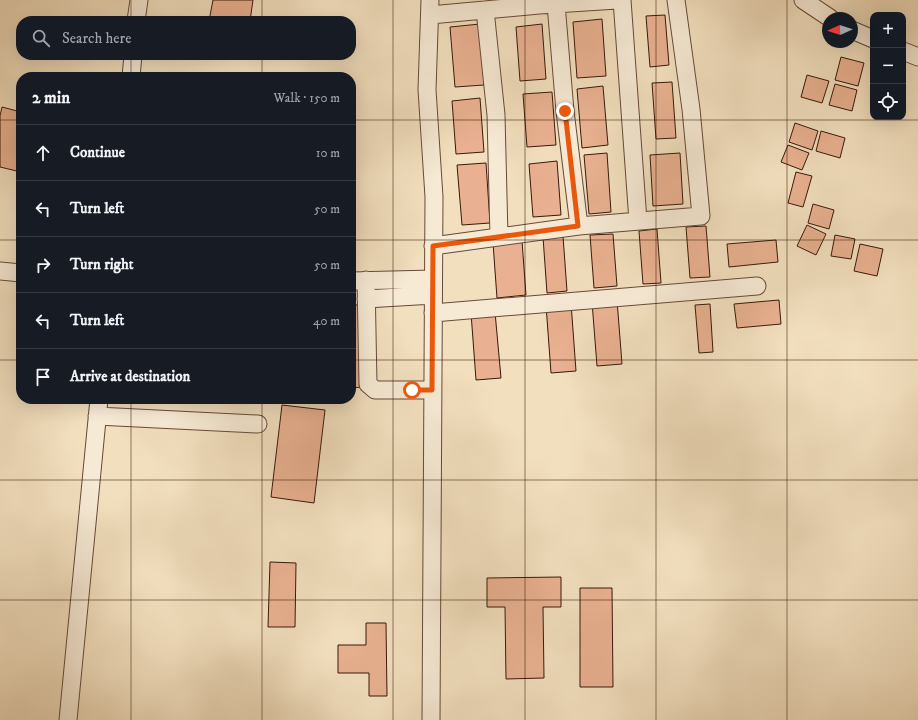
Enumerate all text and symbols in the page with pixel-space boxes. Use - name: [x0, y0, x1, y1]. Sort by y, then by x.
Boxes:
- north arrow: [822, 12, 858, 48]
- map controls: [870, 12, 906, 120]
- button: +: [870, 12, 906, 48]
- search box: [16, 16, 356, 60]
- icon: search: [30, 27, 52, 49]
- text: Search here: [62, 29, 131, 48]
- button: −: [870, 48, 906, 84]
- button: locate: [870, 84, 906, 120]
- text: 2 min: [32, 87, 70, 109]
- text: Walk · 150 m: [274, 90, 340, 106]
- route end: [556, 102, 574, 120]
- icon: ahead: [32, 142, 54, 164]
- text: Continue: [70, 143, 125, 162]
- text: 10 m: [316, 145, 340, 161]
- icon: left: [32, 198, 54, 220]
- text: Turn left: [70, 199, 124, 218]
- text: 50 m: [314, 201, 340, 217]
- icon: right: [32, 254, 54, 276]
- text: Turn right: [70, 255, 133, 274]
- text: 50 m: [314, 257, 340, 273]
- icon: left: [32, 310, 54, 332]
- text: Turn left: [70, 311, 124, 330]
- text: 40 m: [313, 313, 340, 329]
- icon: arrive: [32, 366, 54, 388]
- text: Arrive at destination: [70, 367, 190, 386]
- route start: [403, 381, 421, 399]

